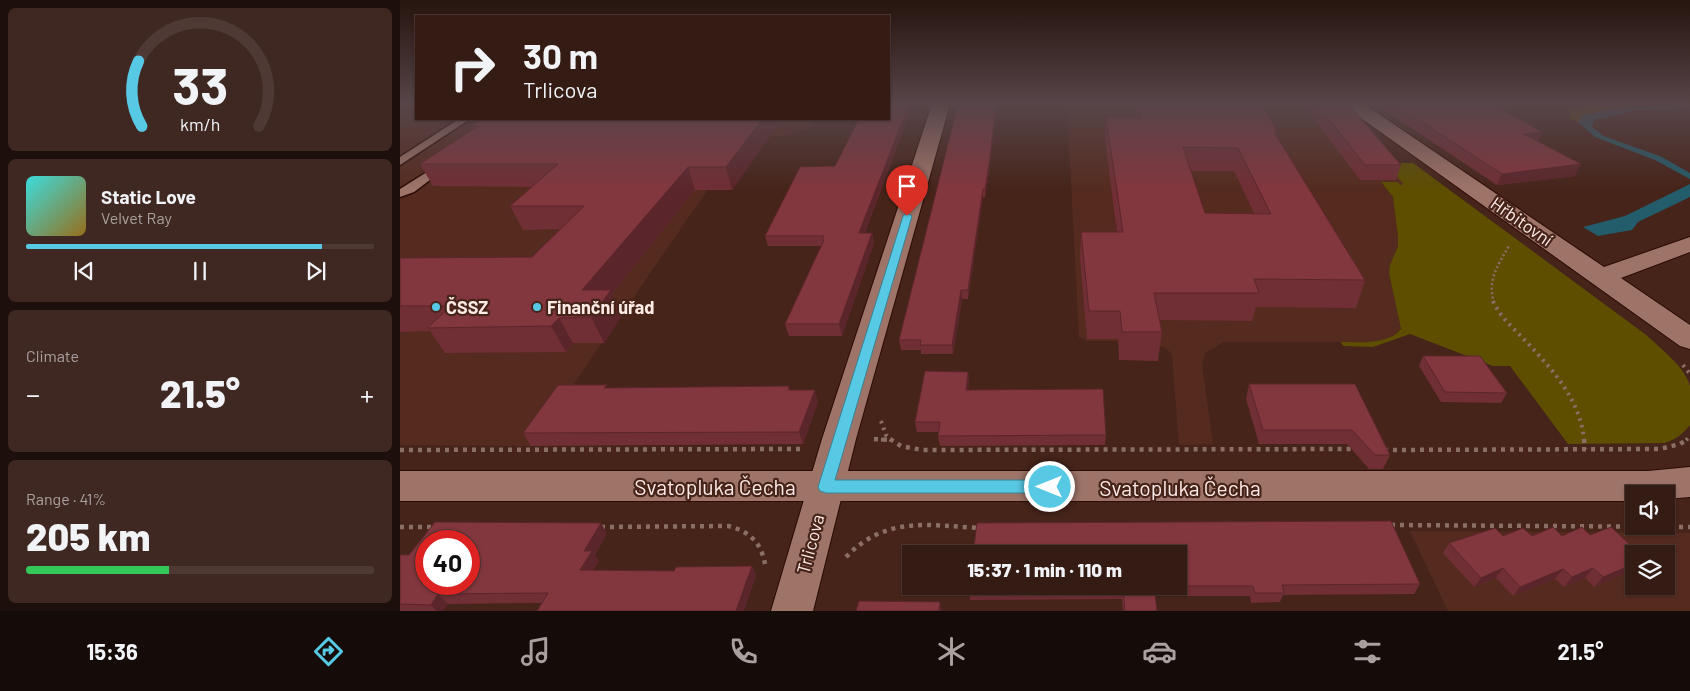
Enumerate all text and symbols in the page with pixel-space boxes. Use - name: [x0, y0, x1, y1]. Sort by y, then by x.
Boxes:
- text: 30 m: [523, 34, 598, 76]
- icon: right: [440, 35, 505, 100]
- text: 33: [172, 53, 228, 115]
- text: Trlicova: [523, 76, 597, 102]
- text: km/h: [180, 113, 220, 135]
- pin: [886, 165, 928, 216]
- icon: arrive: [893, 172, 921, 200]
- text: Static Love: [101, 185, 196, 208]
- street label: Hřbitovní: [1487, 192, 1557, 250]
- text: Velvet Ray: [101, 208, 172, 227]
- icon: previous: [70, 257, 98, 285]
- icon: pause: [186, 257, 214, 285]
- icon: next: [302, 257, 330, 285]
- place label: ČSSZ: [446, 296, 488, 318]
- place label: Finanční úřad: [547, 296, 655, 318]
- marker: ČSSZ: [430, 301, 442, 313]
- marker: Finanční úřad: [531, 301, 543, 313]
- text: Climate: [26, 346, 79, 365]
- text: 21.5°: [160, 370, 240, 416]
- text: −: [26, 377, 40, 411]
- text: +: [360, 377, 374, 411]
- position arrow: [1023, 460, 1075, 512]
- street label: Svatopluka Čecha: [634, 474, 796, 499]
- street label: Svatopluka Čecha: [1099, 475, 1261, 500]
- map controls: [1625, 485, 1675, 595]
- button: sound: [1625, 485, 1675, 535]
- text: Range · 41%: [26, 489, 106, 508]
- street label: Trlicova: [791, 512, 829, 576]
- text: 205 km: [26, 513, 150, 559]
- speed limit sign: 40: [415, 530, 480, 595]
- button: layers: [1625, 545, 1675, 595]
- text: 15:37 · 1 min · 110 m: [967, 558, 1122, 581]
- icon: directions: [311, 634, 346, 669]
- icon: music: [518, 634, 553, 669]
- icon: phone: [726, 634, 761, 669]
- icon: climate: [934, 634, 969, 669]
- icon: car: [1142, 634, 1177, 669]
- icon: filters: [1350, 634, 1385, 669]
- text: 15:36: [86, 638, 138, 664]
- text: 21.5°: [1557, 638, 1604, 664]

